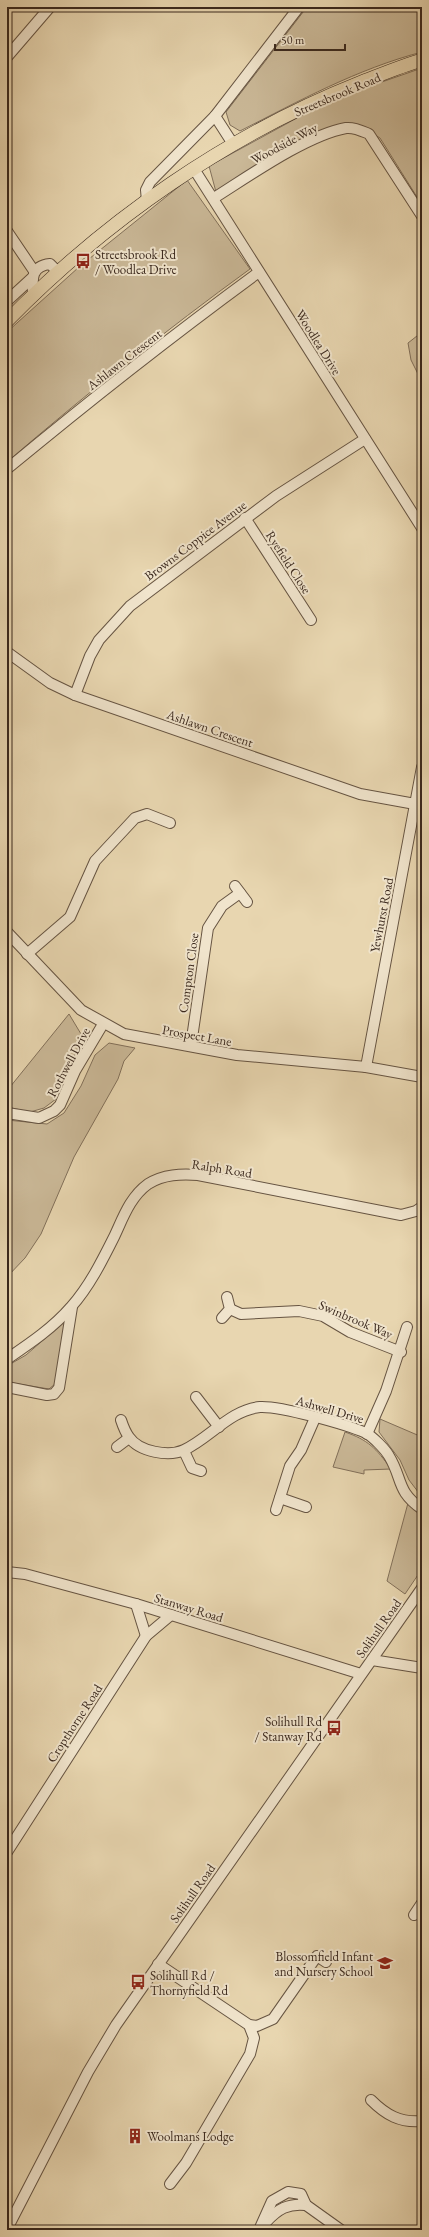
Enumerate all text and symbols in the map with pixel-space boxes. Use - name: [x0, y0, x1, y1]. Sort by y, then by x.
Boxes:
- scale bar: [275, 26, 345, 52]
- text: 50 m: [281, 32, 305, 48]
- street label: Streetsbrook Road: [291, 68, 383, 120]
- street label: Woodside Way: [248, 119, 321, 168]
- place label: Streetsbrook Rd / Woodlea Drive: [95, 246, 177, 278]
- bus stop icon: Streetsbrook Rd / Woodlea Drive: [74, 252, 92, 270]
- street label: Woodlea Drive: [292, 306, 345, 378]
- street label: Ashlawn Crescent: [83, 325, 165, 394]
- street label: Browns Coppice Avenue: [141, 497, 250, 584]
- street label: Ryefield Close: [262, 528, 315, 597]
- street label: Ashlawn Crescent: [163, 705, 255, 751]
- street label: Yewhurst Road: [366, 876, 397, 954]
- street label: Compton Close: [174, 932, 203, 1014]
- street label: Prospect Lane: [161, 1021, 233, 1050]
- street label: Rothwell Drive: [43, 1025, 94, 1100]
- street label: Ralph Road: [191, 1155, 254, 1182]
- street label: Swinbrook Way: [316, 1296, 396, 1343]
- street label: Ashwell Drive: [293, 1391, 366, 1427]
- street label: Stanway Road: [152, 1589, 226, 1626]
- street label: Solihull Road: [352, 1595, 405, 1661]
- street label: Cropthorne Road: [43, 1681, 106, 1766]
- place label: Solihull Rd / Stanway Rd: [254, 1713, 322, 1745]
- bus stop icon: Solihull Rd / Stanway Rd: [325, 1719, 343, 1737]
- street label: Solihull Road: [166, 1860, 219, 1926]
- place label: Blossomfield Infant and Nursery School: [275, 1948, 373, 1980]
- school or university icon: Blossomfield Infant and Nursery School: [376, 1954, 394, 1972]
- place label: Solihull Rd / Thornyfield Rd: [150, 1967, 229, 1999]
- bus stop icon: Solihull Rd / Thornyfield Rd: [129, 1973, 147, 1991]
- building icon: Woolmans Lodge: [126, 2127, 144, 2145]
- place label: Woolmans Lodge: [147, 2128, 234, 2145]

